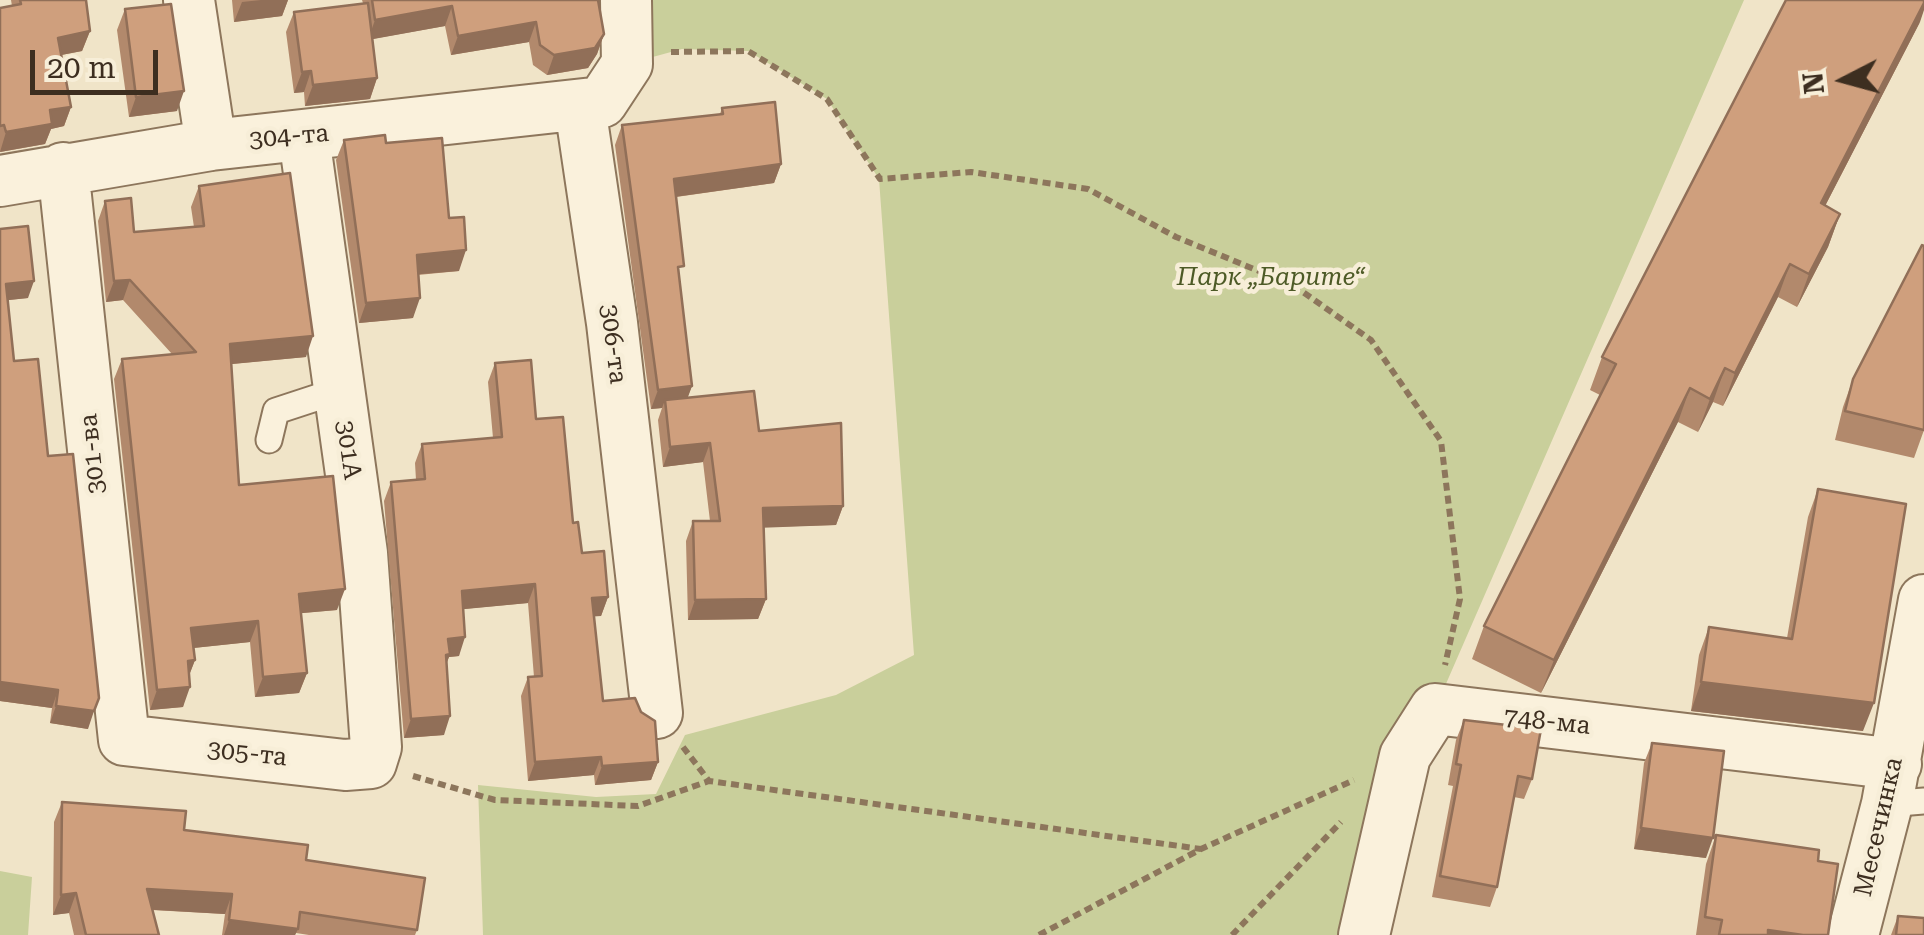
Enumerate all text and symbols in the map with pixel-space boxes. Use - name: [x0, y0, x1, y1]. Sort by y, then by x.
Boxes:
- scale bar: [35, 30, 162, 92]
- north arrow: [1794, 30, 1894, 130]
- text: 20 m: [47, 50, 116, 85]
- text: N: [1796, 71, 1831, 96]
- street label: 304-та: [248, 119, 330, 155]
- park label: Парк „Барите“: [1177, 263, 1365, 293]
- street label: 306-та: [593, 302, 633, 386]
- street label: 301-ва: [74, 412, 112, 496]
- street label: 301А: [329, 418, 367, 482]
- street label: 748-ма: [1502, 703, 1592, 741]
- street label: 305-та: [206, 735, 288, 773]
- street label: Месечинка: [1848, 755, 1910, 899]

